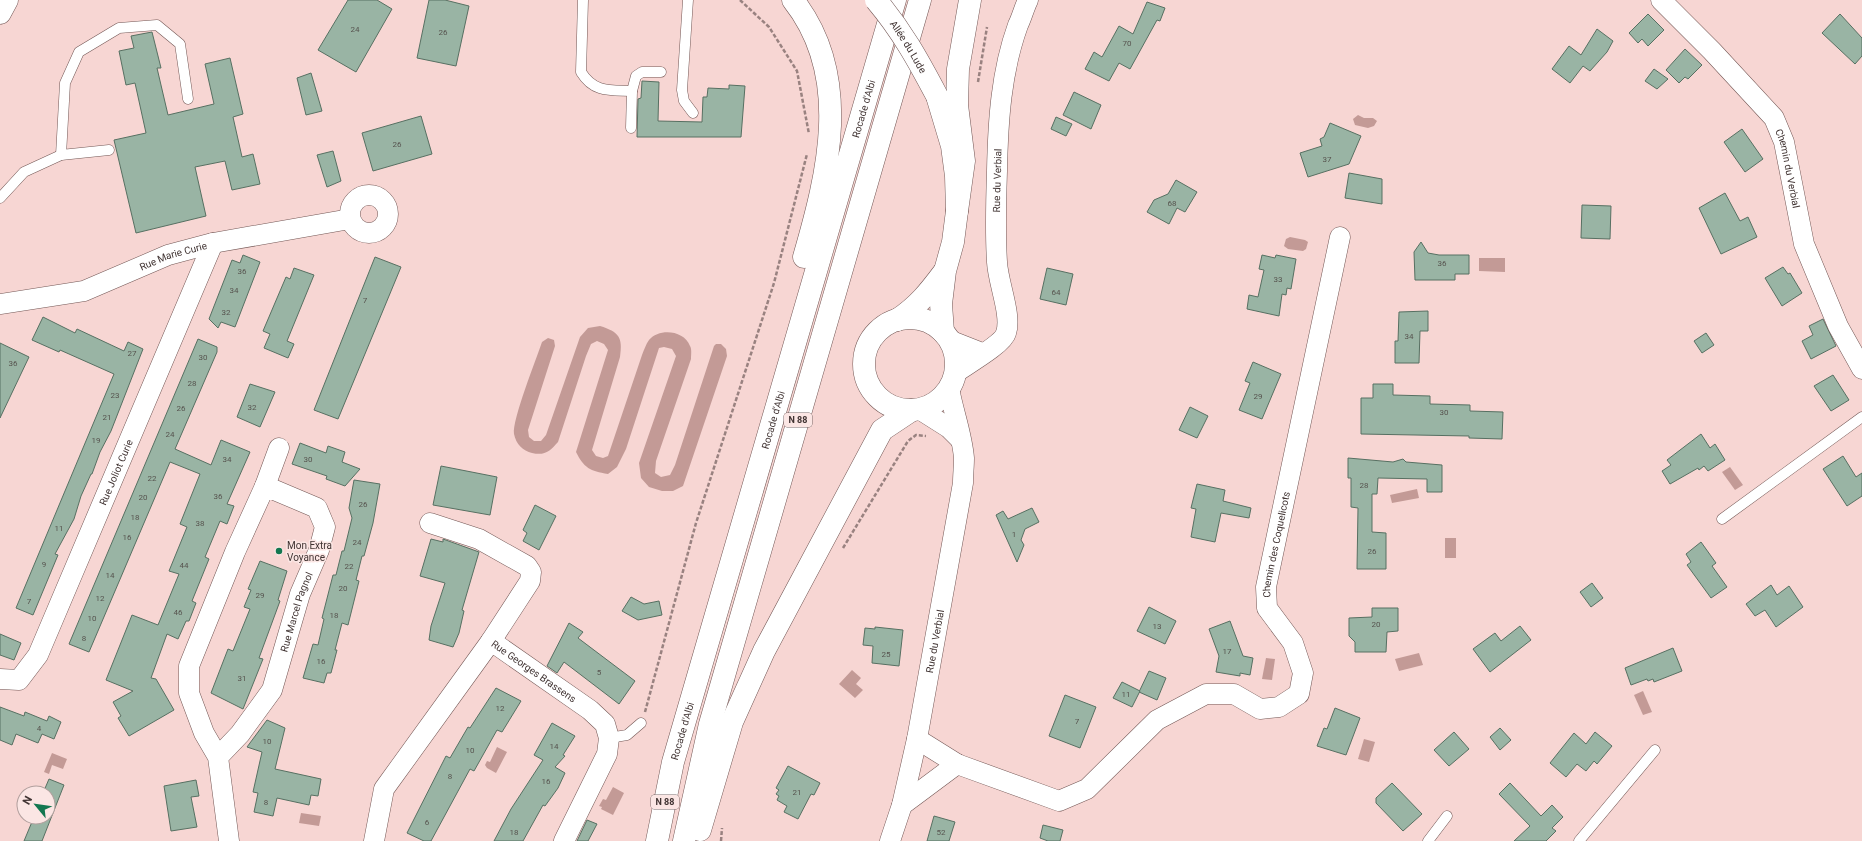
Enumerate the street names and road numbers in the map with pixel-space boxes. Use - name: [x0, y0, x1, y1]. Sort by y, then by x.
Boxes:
- street label: Allée du Lude: [888, 18, 929, 75]
- street label: Rocade d'Albi: [850, 78, 877, 139]
- street label: Chemin du Verbial: [1774, 127, 1802, 209]
- street label: Rue du Verbial: [990, 148, 1003, 213]
- street label: Rue Marie Curie: [138, 239, 208, 272]
- street label: Rocade d'Albi: [759, 390, 786, 450]
- road number: N 88: [784, 413, 812, 427]
- street label: Rue Joliot Curie: [97, 438, 134, 507]
- street label: Chemin des Coquelicots: [1260, 490, 1292, 598]
- street label: Rue Marcel Pagnol: [278, 570, 314, 653]
- street label: Rue du Verbial: [924, 609, 946, 674]
- street label: Rue Georges Brassens: [490, 638, 578, 704]
- street label: Rocade d'Albi: [668, 701, 696, 761]
- road number: N 88: [651, 795, 679, 809]

